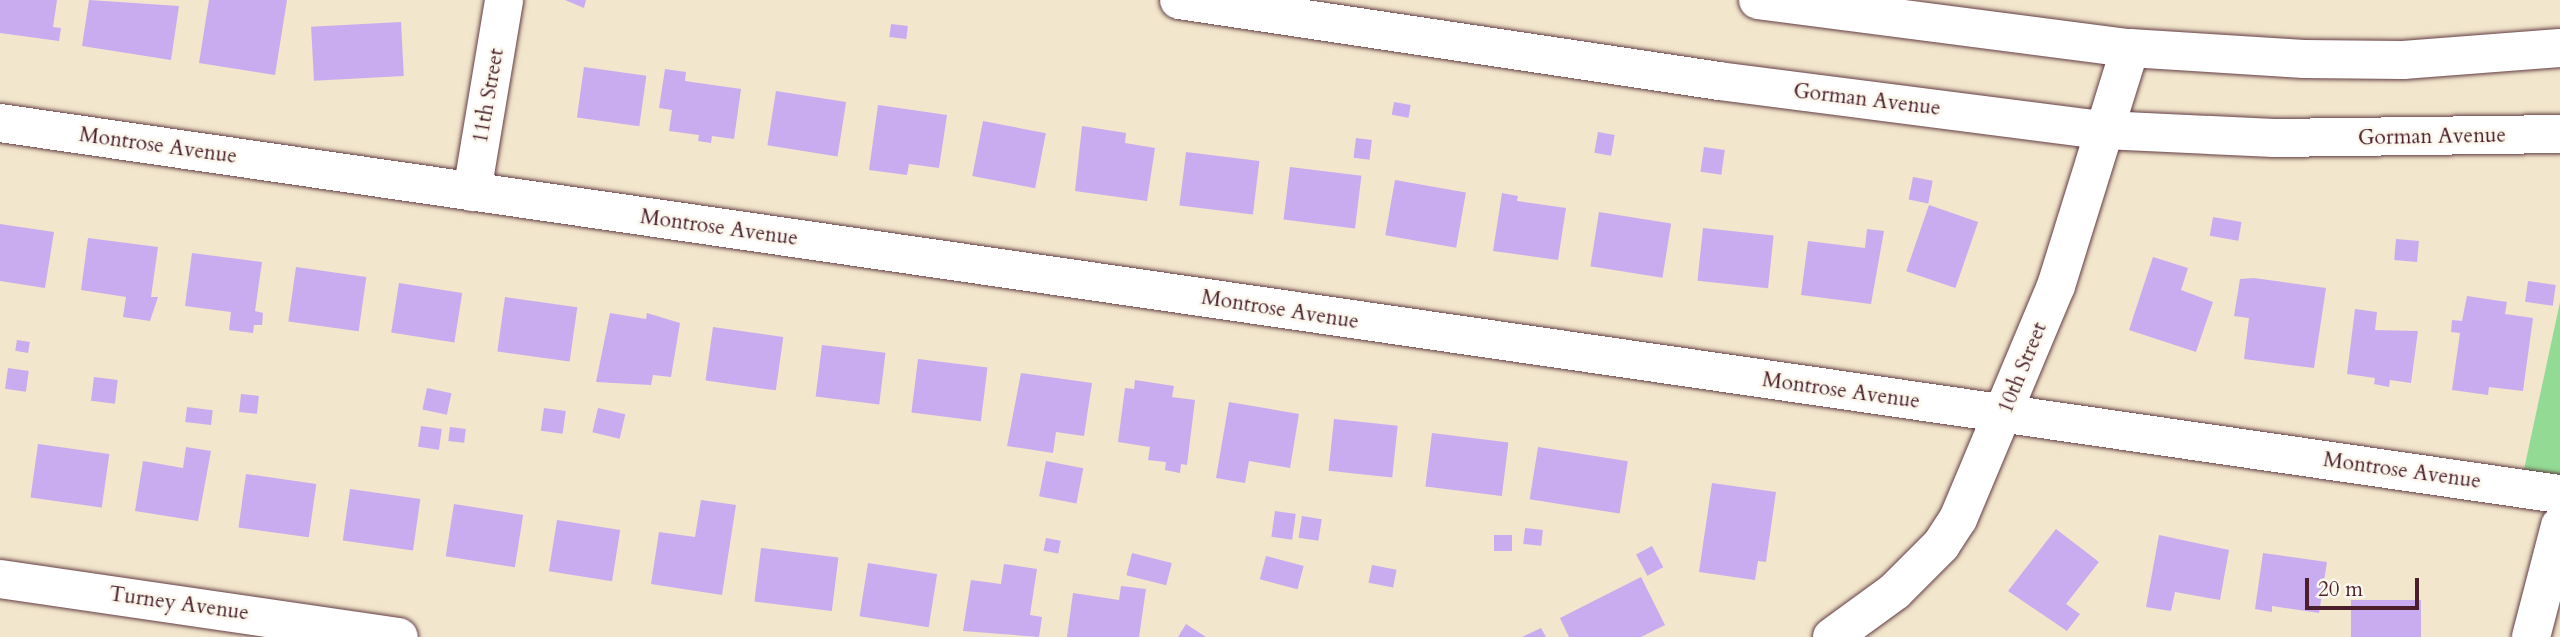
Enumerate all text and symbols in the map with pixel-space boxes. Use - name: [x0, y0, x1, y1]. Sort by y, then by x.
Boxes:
- street label: 11th Street: [468, 47, 510, 145]
- street label: Gorman Avenue: [1792, 78, 1942, 122]
- street label: Montrose Avenue: [78, 122, 238, 170]
- street label: Gorman Avenue: [2358, 123, 2506, 151]
- street label: Montrose Avenue: [639, 204, 799, 252]
- street label: Montrose Avenue: [1200, 285, 1360, 335]
- street label: 10th Street: [1993, 319, 2053, 417]
- street label: Montrose Avenue: [1761, 367, 1921, 415]
- street label: Montrose Avenue: [2322, 447, 2482, 495]
- scale bar: [2308, 564, 2422, 608]
- text: 20 m: [2318, 575, 2363, 604]
- street label: Turney Avenue: [107, 582, 251, 626]

